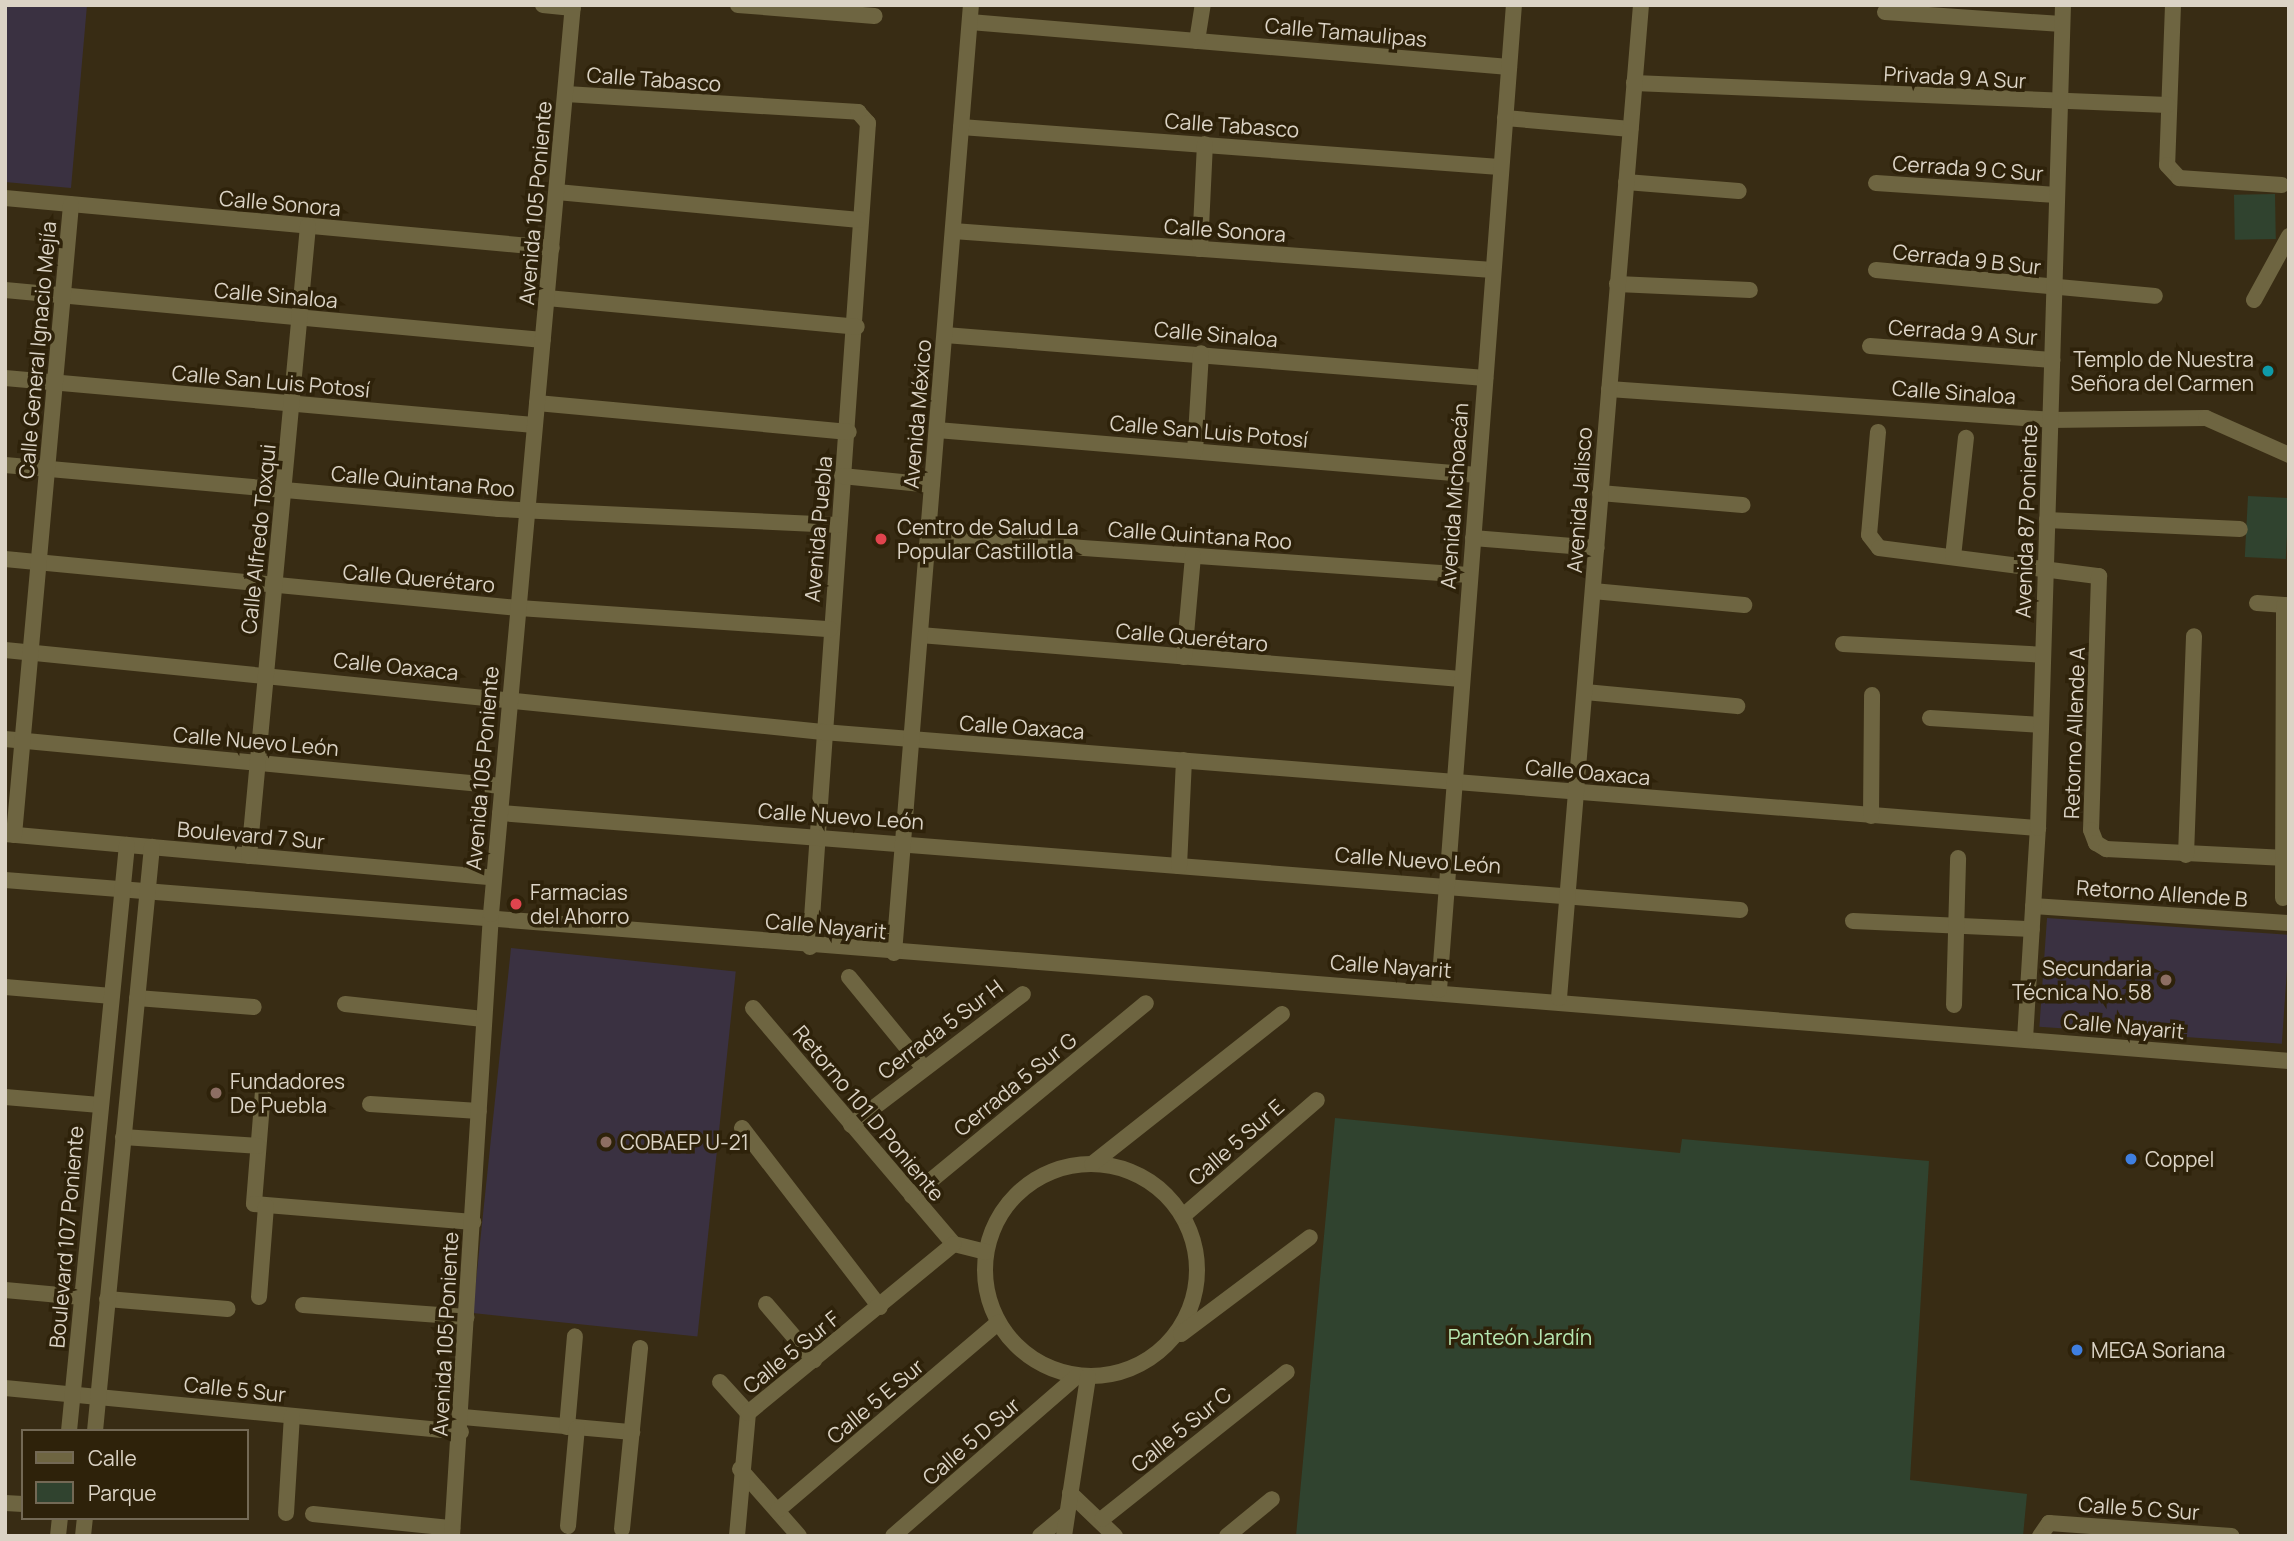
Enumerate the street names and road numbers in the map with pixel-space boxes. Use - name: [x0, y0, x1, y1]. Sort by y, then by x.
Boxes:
- street label: Calle Tamaulipas: [1264, 12, 1428, 52]
- street label: Privada 9 A Sur: [1883, 61, 2027, 93]
- street label: Calle Tabasco: [586, 62, 722, 96]
- street label: Avenida 105 Poniente: [514, 100, 556, 306]
- street label: Calle Tabasco: [1164, 108, 1300, 142]
- street label: Cerrada 9 C Sur: [1892, 150, 2044, 186]
- street label: Calle Sonora: [218, 185, 342, 221]
- street label: Calle Sonora: [1163, 213, 1287, 247]
- street label: Calle General Ignacio Mejía: [13, 220, 61, 480]
- street label: Cerrada 9 B Sur: [1891, 239, 2043, 279]
- street label: Calle Sinaloa: [213, 277, 339, 313]
- street label: Cerrada 9 A Sur: [1887, 314, 2039, 350]
- street label: Calle Sinaloa: [1153, 316, 1279, 352]
- street label: Avenida México: [898, 338, 936, 490]
- street label: Calle San Luis Potosí: [171, 360, 371, 402]
- street label: Calle Sinaloa: [1891, 375, 2017, 409]
- street label: Avenida Michoacán: [1435, 402, 1473, 590]
- street label: Calle San Luis Potosí: [1109, 410, 1309, 452]
- street label: Avenida 87 Poniente: [2010, 423, 2042, 619]
- street label: Avenida Jalisco: [1561, 426, 1597, 574]
- street label: Calle Alfredo Toxqui: [235, 443, 281, 635]
- street label: Avenida Puebla: [799, 455, 837, 603]
- street label: Calle Quintana Roo: [330, 460, 516, 502]
- street label: Calle Quintana Roo: [1107, 516, 1293, 554]
- street label: Calle Querétaro: [342, 559, 496, 597]
- street label: Calle Querétaro: [1115, 618, 1269, 656]
- street label: Calle Oaxaca: [332, 647, 460, 685]
- street label: Retorno Allende A: [2058, 647, 2090, 819]
- street label: Avenida 105 Poniente: [461, 665, 503, 871]
- street label: Calle Oaxaca: [959, 710, 1085, 744]
- street label: Calle Nuevo León: [172, 721, 340, 761]
- street label: Calle Oaxaca: [1524, 754, 1652, 790]
- street label: Calle Nuevo León: [757, 798, 925, 834]
- street label: Boulevard 7 Sur: [176, 816, 326, 854]
- street label: Calle Nuevo León: [1334, 842, 1502, 878]
- street label: Retorno Allende B: [2075, 874, 2249, 912]
- street label: Calle Nayarit: [764, 908, 888, 944]
- street label: Calle Nayarit: [1329, 949, 1453, 983]
- street label: Cerrada 5 Sur H: [873, 974, 1007, 1084]
- street label: Calle Nayarit: [2062, 1008, 2186, 1044]
- street label: Retorno 101 D Poniente: [788, 1020, 950, 1206]
- street label: Cerrada 5 Sur G: [949, 1027, 1081, 1141]
- street label: Calle 5 Sur E: [1183, 1094, 1289, 1190]
- street label: Boulevard 107 Poniente: [44, 1125, 88, 1349]
- street label: Avenida 105 Poniente: [427, 1231, 463, 1437]
- street label: Calle 5 Sur F: [738, 1305, 844, 1399]
- street label: Calle 5 E Sur: [822, 1353, 928, 1449]
- street label: Calle 5 Sur: [183, 1371, 287, 1407]
- street label: Calle 5 Sur C: [1126, 1381, 1236, 1477]
- street label: Calle 5 D Sur: [917, 1392, 1025, 1490]
- street label: Calle 5 C Sur: [2078, 1491, 2200, 1525]

